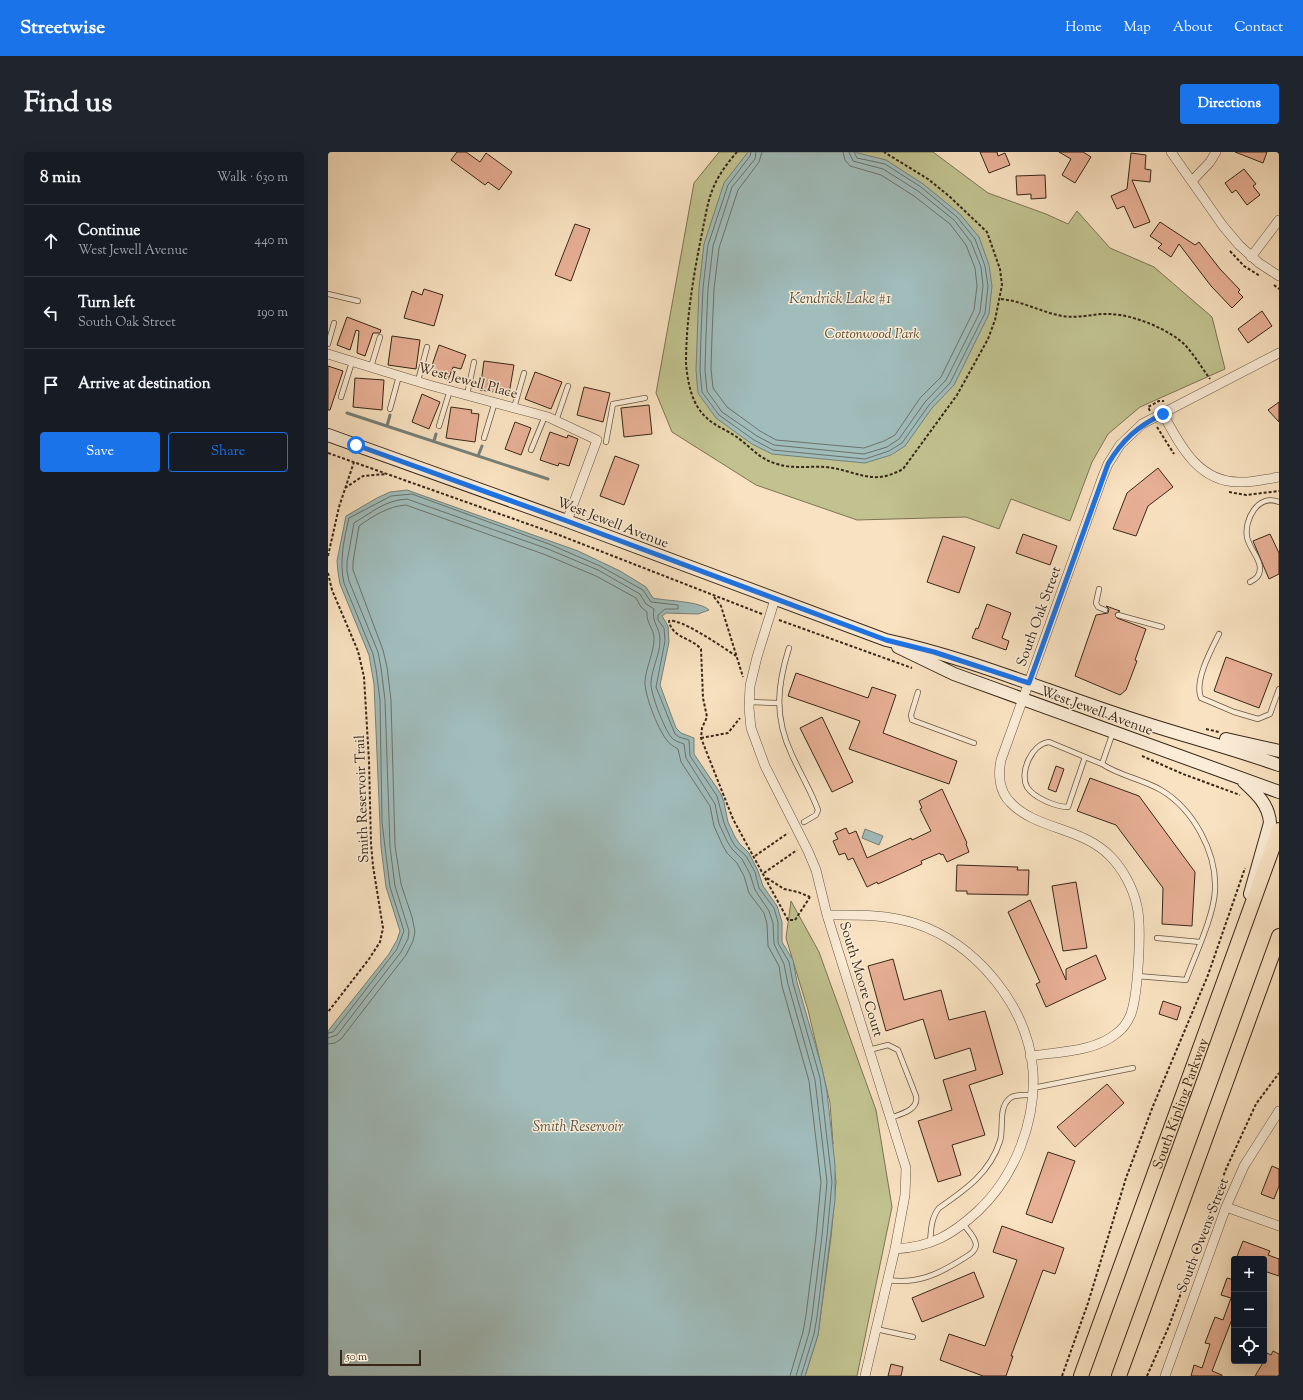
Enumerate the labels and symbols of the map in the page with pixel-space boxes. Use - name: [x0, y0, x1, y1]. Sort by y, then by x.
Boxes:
- water label: Kendrick Lake #1: [789, 289, 891, 310]
- park label: Cottonwood Park: [824, 325, 920, 345]
- street label: West Jewell Place: [415, 359, 520, 405]
- route end: [1154, 405, 1172, 423]
- route start: [347, 436, 365, 454]
- street label: West Jewell Avenue: [553, 493, 671, 554]
- street label: South Oak Street: [1012, 564, 1067, 670]
- street label: West Jewell Avenue: [1037, 682, 1155, 742]
- street label: Smith Reservoir Trail: [351, 734, 375, 863]
- street label: South Moore Court: [833, 920, 887, 1040]
- street label: South Kipling Parkway: [1149, 1036, 1215, 1172]
- water label: Smith Reservoir: [533, 1117, 624, 1138]
- street label: South Owens Street: [1173, 1175, 1235, 1296]
- scale bar: [340, 1348, 421, 1367]

